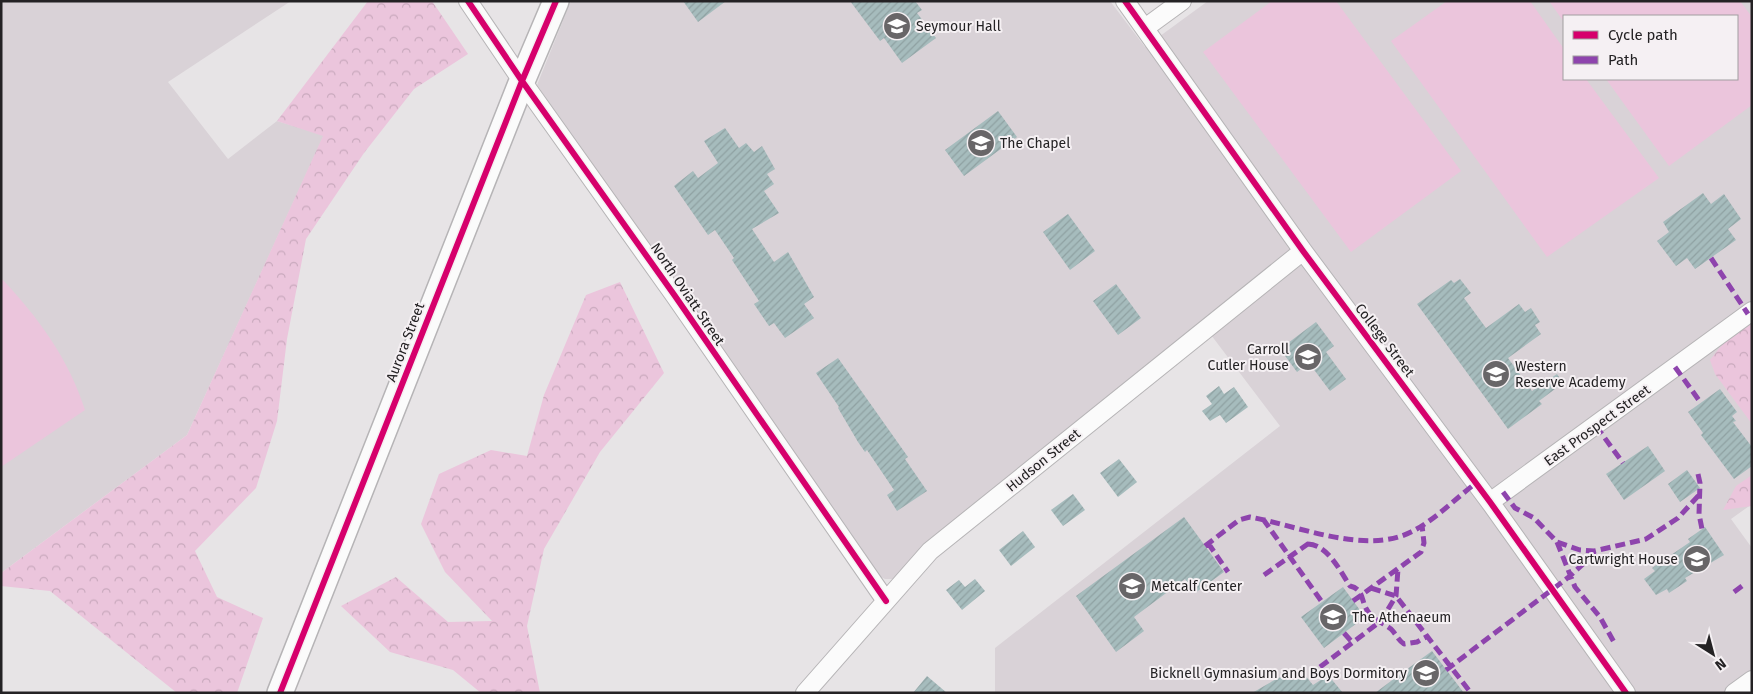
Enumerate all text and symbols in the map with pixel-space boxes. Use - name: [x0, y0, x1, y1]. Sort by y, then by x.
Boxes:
- school or university icon: Seymour Hall: [882, 11, 912, 41]
- legend: [1563, 15, 1738, 80]
- place label: Seymour Hall: [916, 18, 1001, 35]
- text: Cycle path: [1608, 26, 1678, 44]
- text: Path: [1608, 51, 1638, 69]
- school or university icon: The Chapel: [966, 128, 996, 158]
- place label: The Chapel: [1000, 135, 1070, 152]
- street label: North Oviatt Street: [647, 240, 729, 350]
- street label: Aurora Street: [383, 299, 429, 384]
- street label: College Street: [1351, 300, 1418, 381]
- place label: Carroll Cutler House: [1208, 341, 1289, 374]
- school or university icon: Carroll Cutler House: [1293, 342, 1323, 372]
- place label: Western Reserve Academy: [1515, 358, 1626, 391]
- school or university icon: Western Reserve Academy: [1481, 359, 1511, 389]
- street label: East Prospect Street: [1541, 381, 1654, 470]
- street label: Hudson Street: [1003, 425, 1085, 496]
- school or university icon: Cartwright House: [1682, 544, 1712, 574]
- place label: Cartwright House: [1569, 551, 1678, 568]
- school or university icon: Metcalf Center: [1117, 571, 1147, 601]
- place label: Metcalf Center: [1151, 578, 1243, 595]
- school or university icon: The Athenaeum: [1318, 602, 1348, 632]
- place label: The Athenaeum: [1352, 609, 1451, 626]
- north arrow: [1688, 629, 1738, 679]
- text: N: [1712, 655, 1729, 674]
- school or university icon: Bicknell Gymnasium and Boys Dormitory: [1411, 658, 1441, 688]
- place label: Bicknell Gymnasium and Boys Dormitory: [1150, 665, 1407, 682]

